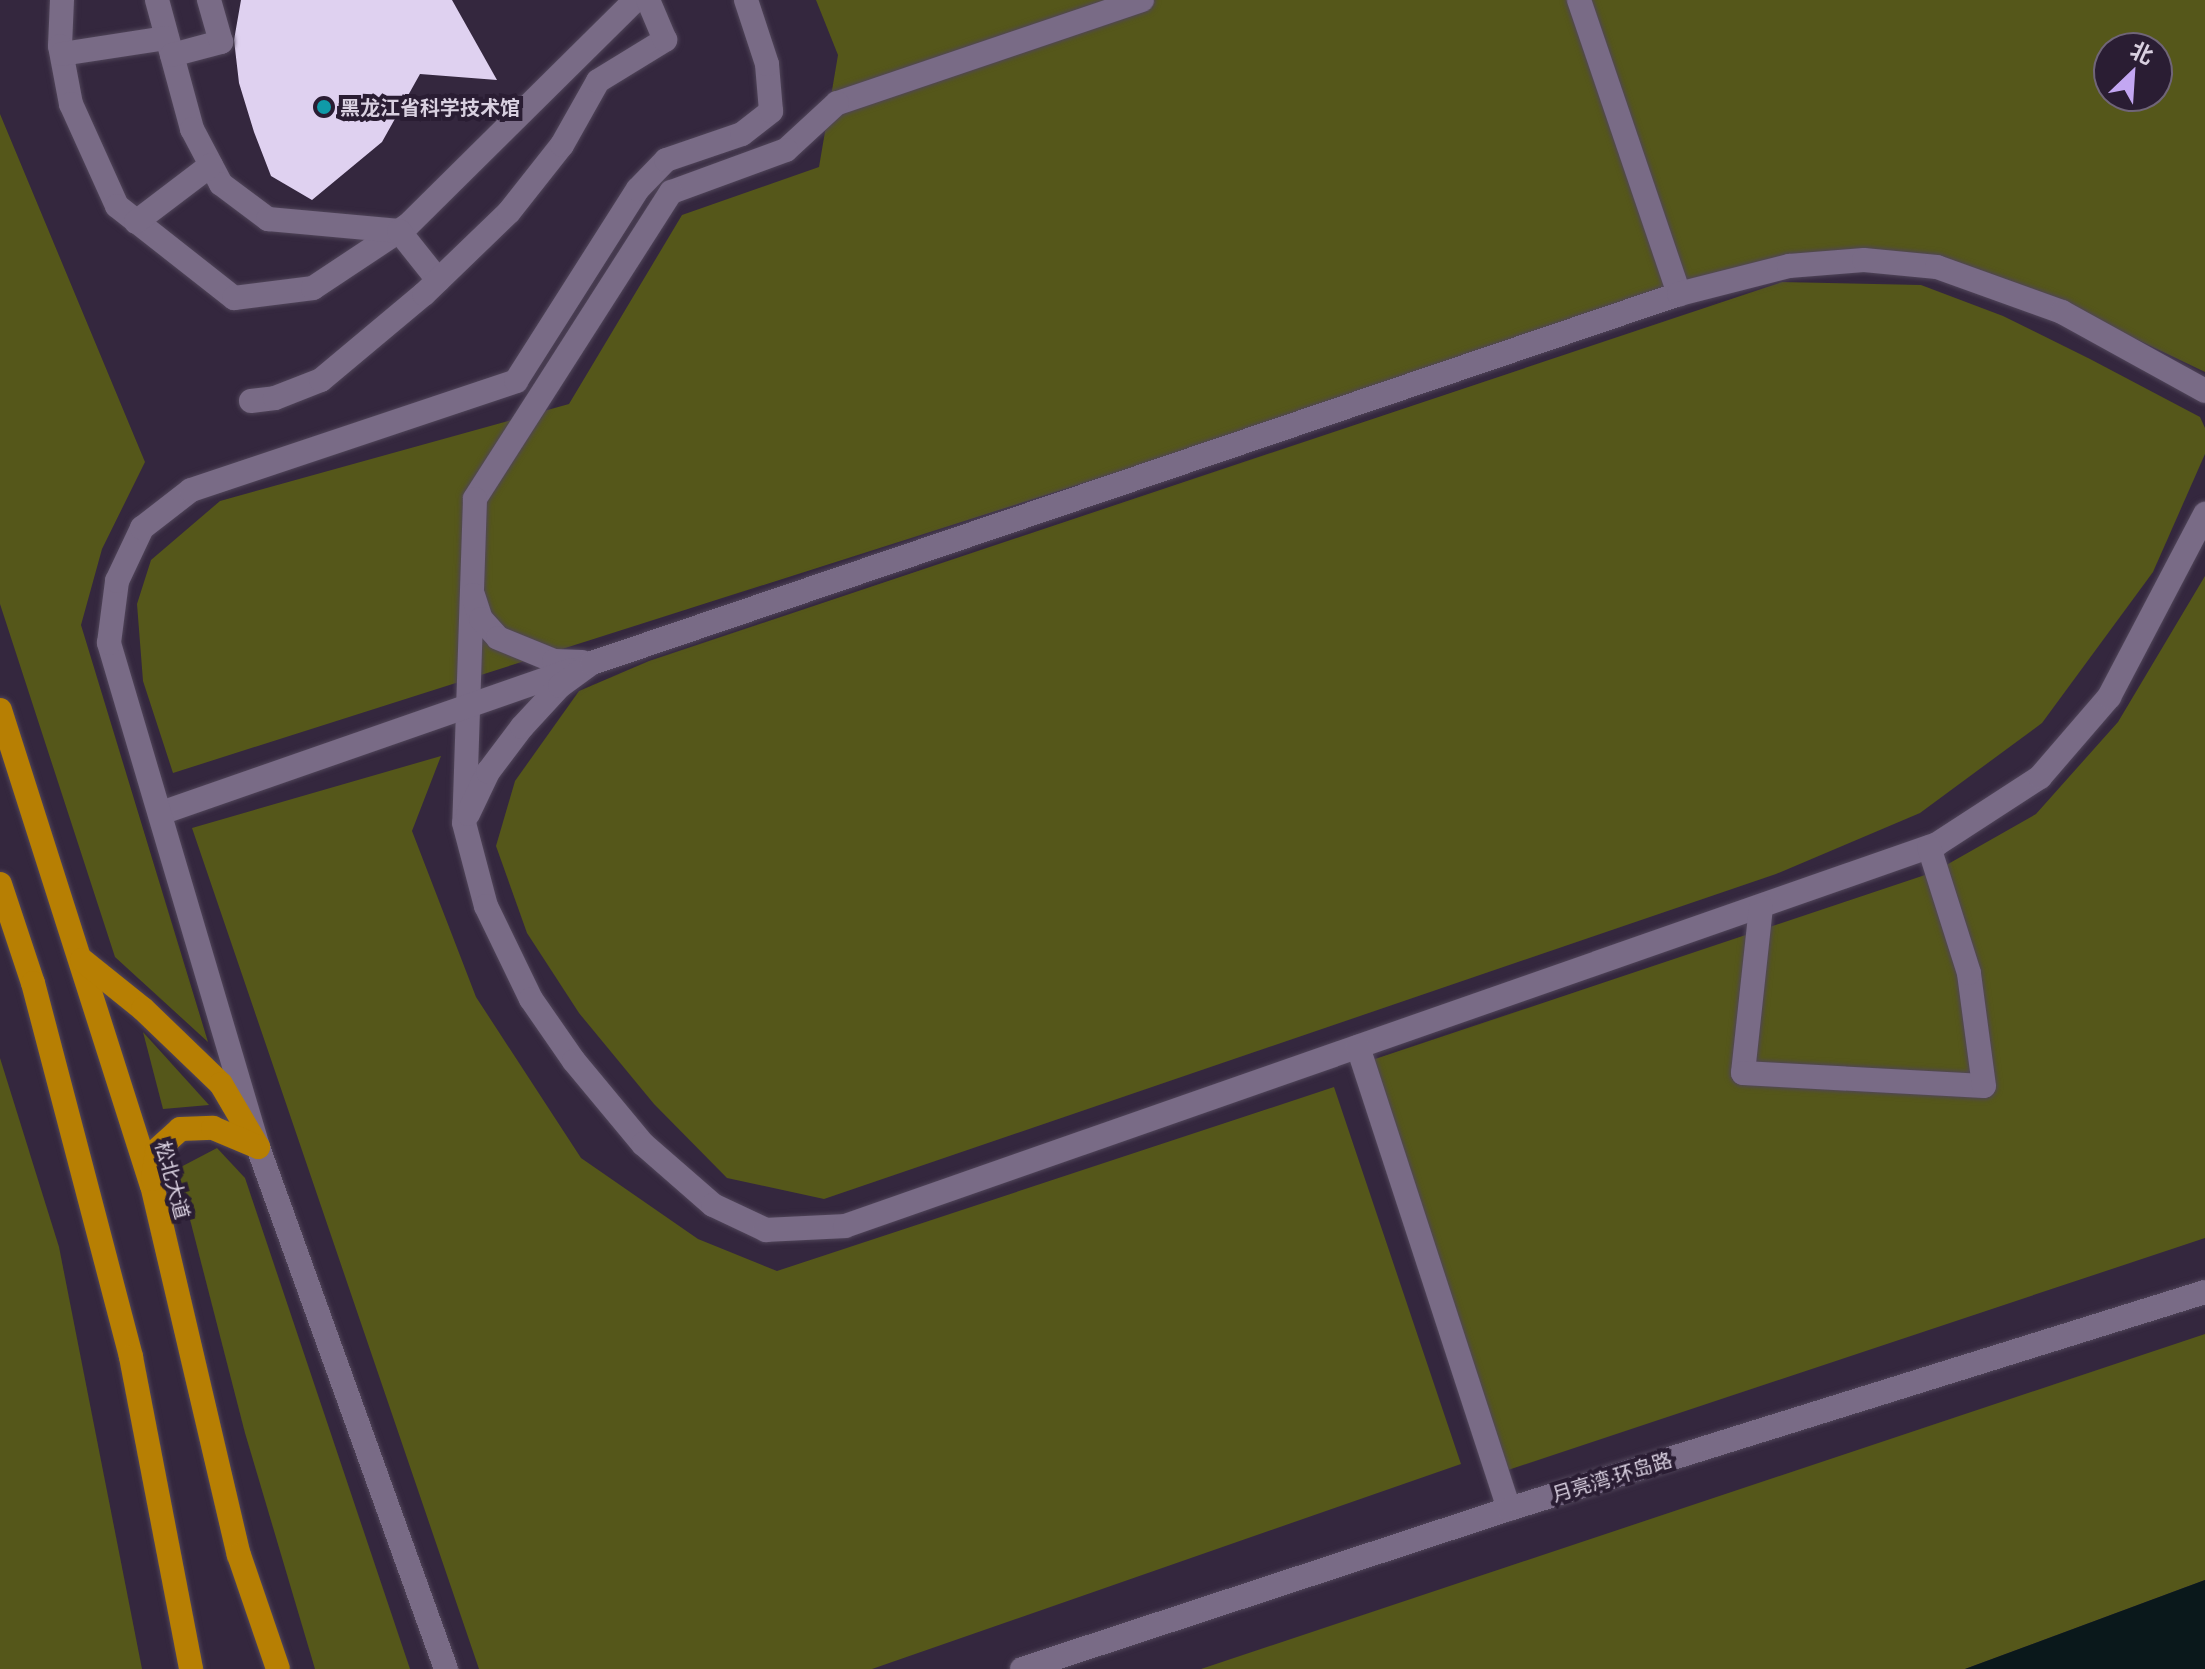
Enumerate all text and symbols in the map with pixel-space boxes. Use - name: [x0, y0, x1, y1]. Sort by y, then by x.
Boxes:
- north arrow: [2093, 32, 2173, 112]
- text: 北: [2127, 36, 2158, 68]
- place label: 黑龙江省科学技术馆: [340, 95, 520, 119]
- marker: 黑龙江省科学技术馆: [315, 98, 333, 116]
- street label: 松北大道: [151, 1138, 195, 1222]
- street label: 月亮湾·环岛路: [1549, 1447, 1675, 1507]

